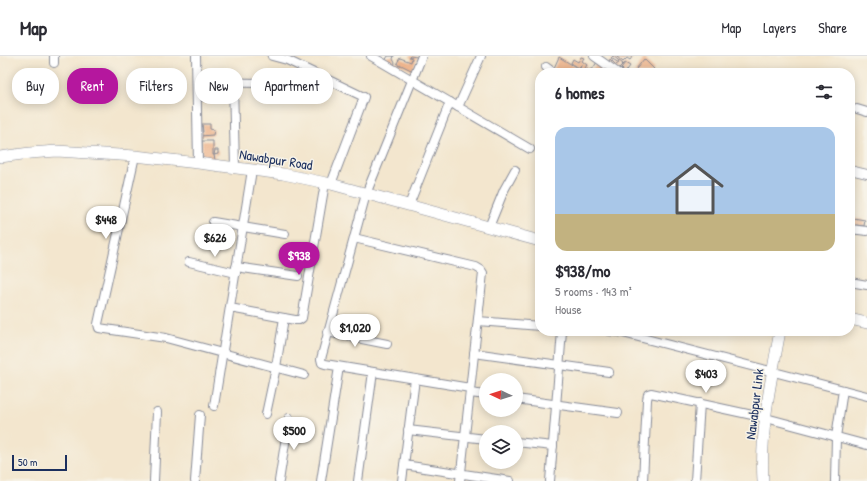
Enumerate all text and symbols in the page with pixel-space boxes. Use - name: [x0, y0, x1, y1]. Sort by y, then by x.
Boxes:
- text: Map: [20, 15, 47, 41]
- text: Map: [721, 18, 741, 37]
- text: Layers: [763, 18, 796, 37]
- text: Share: [818, 18, 847, 37]
- chip: Buy: [12, 68, 59, 104]
- chip: Rent: [67, 68, 118, 104]
- chip: Filters: [126, 68, 187, 104]
- chip: New: [195, 68, 243, 104]
- chip: Apartment: [251, 68, 333, 104]
- text: 6 homes: [555, 81, 605, 104]
- icon: filters: [813, 81, 835, 103]
- street label: Nawabpur Road: [238, 144, 314, 175]
- icon: home: [659, 153, 731, 225]
- pin: $448: [82, 206, 130, 240]
- text: $448: [95, 210, 117, 228]
- pin: $626: [191, 224, 239, 258]
- text: $626: [203, 228, 227, 246]
- pin: $938: [275, 242, 323, 276]
- text: $938: [288, 246, 310, 264]
- text: $938/mo: [555, 259, 610, 282]
- text: 5 rooms · 143 m²: [555, 282, 632, 300]
- text: House: [555, 300, 582, 318]
- pin: $1,020: [322, 314, 388, 348]
- text: $1,020: [339, 318, 371, 336]
- pin: $403: [682, 360, 730, 394]
- text: $403: [694, 364, 718, 382]
- street label: Nawabpur Link: [740, 367, 769, 441]
- north arrow: [479, 373, 523, 417]
- map controls: [479, 373, 523, 469]
- pin: $500: [270, 417, 318, 451]
- text: $500: [282, 421, 306, 439]
- button: layers: [479, 425, 523, 469]
- scale bar: [12, 453, 67, 472]
- text: 50 m: [18, 455, 38, 469]

